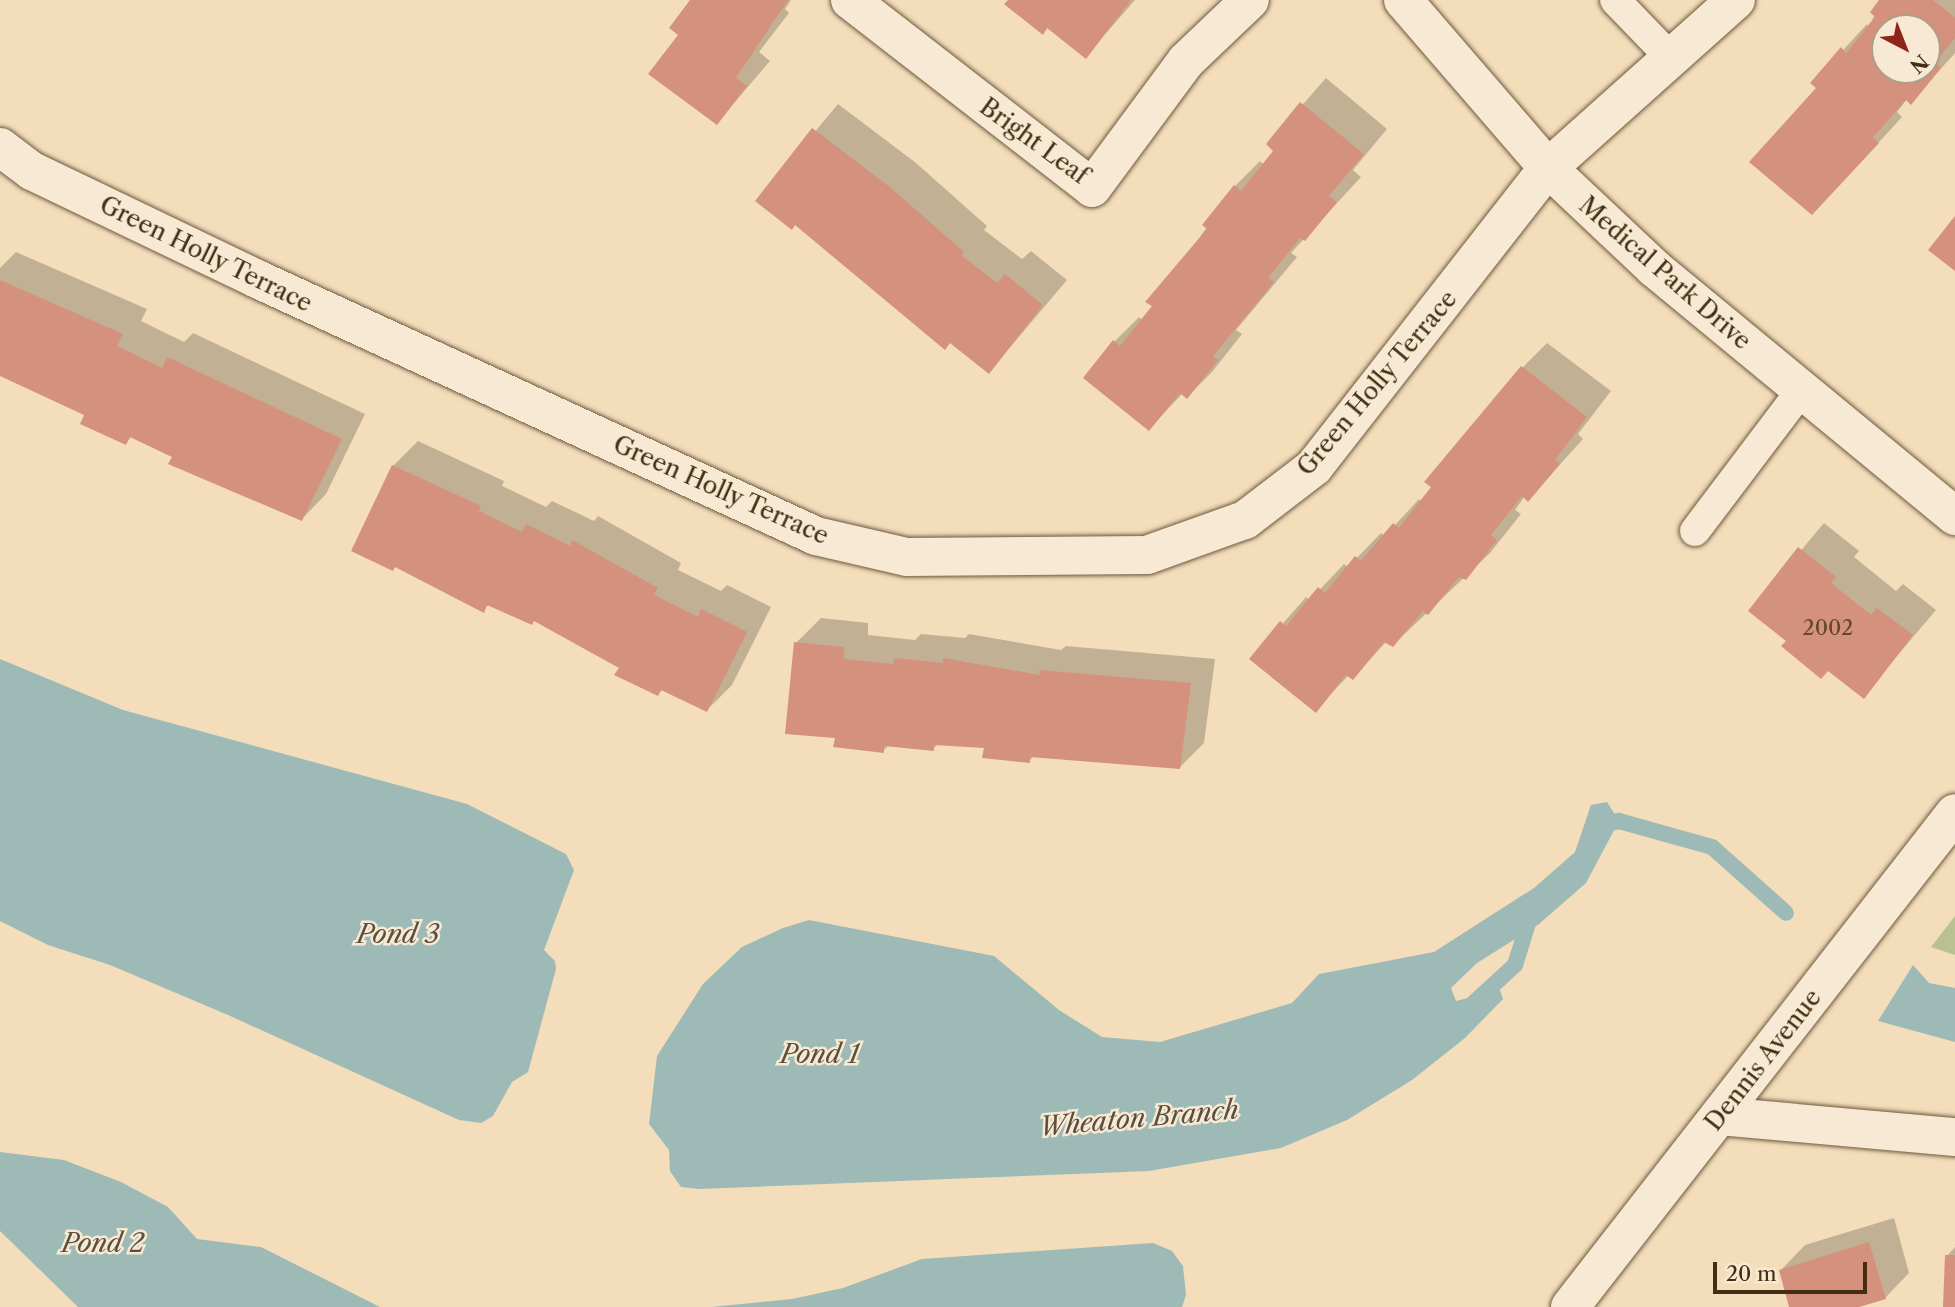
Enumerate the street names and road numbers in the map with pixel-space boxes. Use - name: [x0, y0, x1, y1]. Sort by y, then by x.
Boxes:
- street label: Bright Leaf: [974, 92, 1094, 190]
- street label: Green Holly Terrace: [95, 190, 317, 318]
- street label: Medical Park Drive: [1573, 190, 1757, 356]
- street label: Green Holly Terrace: [1291, 284, 1463, 482]
- street label: Green Holly Terrace: [608, 429, 834, 551]
- street label: Dennis Avenue: [1699, 983, 1827, 1137]

